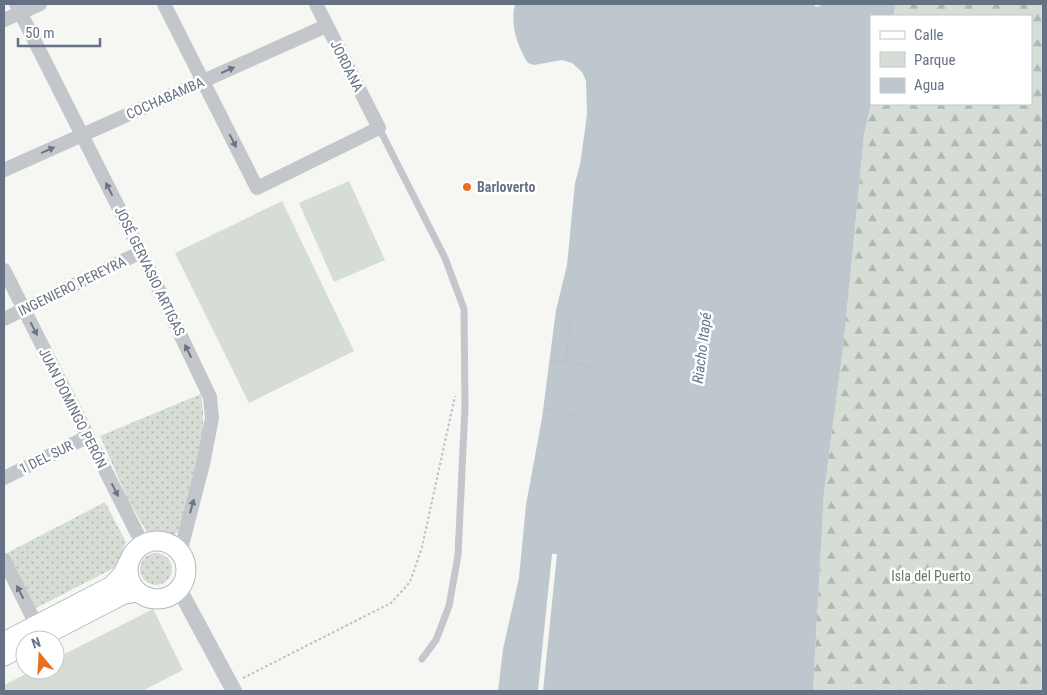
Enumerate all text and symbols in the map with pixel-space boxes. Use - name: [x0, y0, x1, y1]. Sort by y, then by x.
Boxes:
- scale bar: [18, 15, 100, 47]
- legend: [870, 15, 1032, 105]
- text: 50 m: [25, 24, 55, 42]
- text: Calle: [914, 26, 944, 44]
- street label: JORDANA: [327, 38, 367, 94]
- text: Parque: [914, 51, 956, 69]
- one-way arrow: [221, 65, 235, 73]
- street label: COCHABAMBA: [124, 74, 206, 122]
- text: Agua: [914, 76, 944, 94]
- one-way arrow: [229, 134, 237, 148]
- one-way arrow: [41, 146, 55, 154]
- place label: Barloverto: [477, 179, 535, 195]
- marker: Barloverto: [461, 181, 473, 193]
- one-way arrow: [105, 182, 113, 196]
- street label: JOSÉ GERVASIO ARTIGAS: [112, 203, 189, 338]
- street label: INGENIERO PEREYRA: [16, 253, 128, 319]
- water label: Riacho Itapé: [689, 311, 715, 385]
- one-way arrow: [30, 322, 38, 336]
- one-way arrow: [184, 343, 192, 358]
- street label: JUAN DOMINGO PERÓN: [36, 345, 111, 471]
- street label: 1 DEL SUR: [17, 437, 76, 477]
- one-way arrow: [111, 483, 119, 497]
- one-way arrow: [189, 498, 197, 513]
- park label: Isla del Puerto: [891, 568, 971, 584]
- one-way arrow: [16, 585, 24, 600]
- north arrow: [15, 630, 65, 680]
- text: N: [29, 634, 43, 652]

